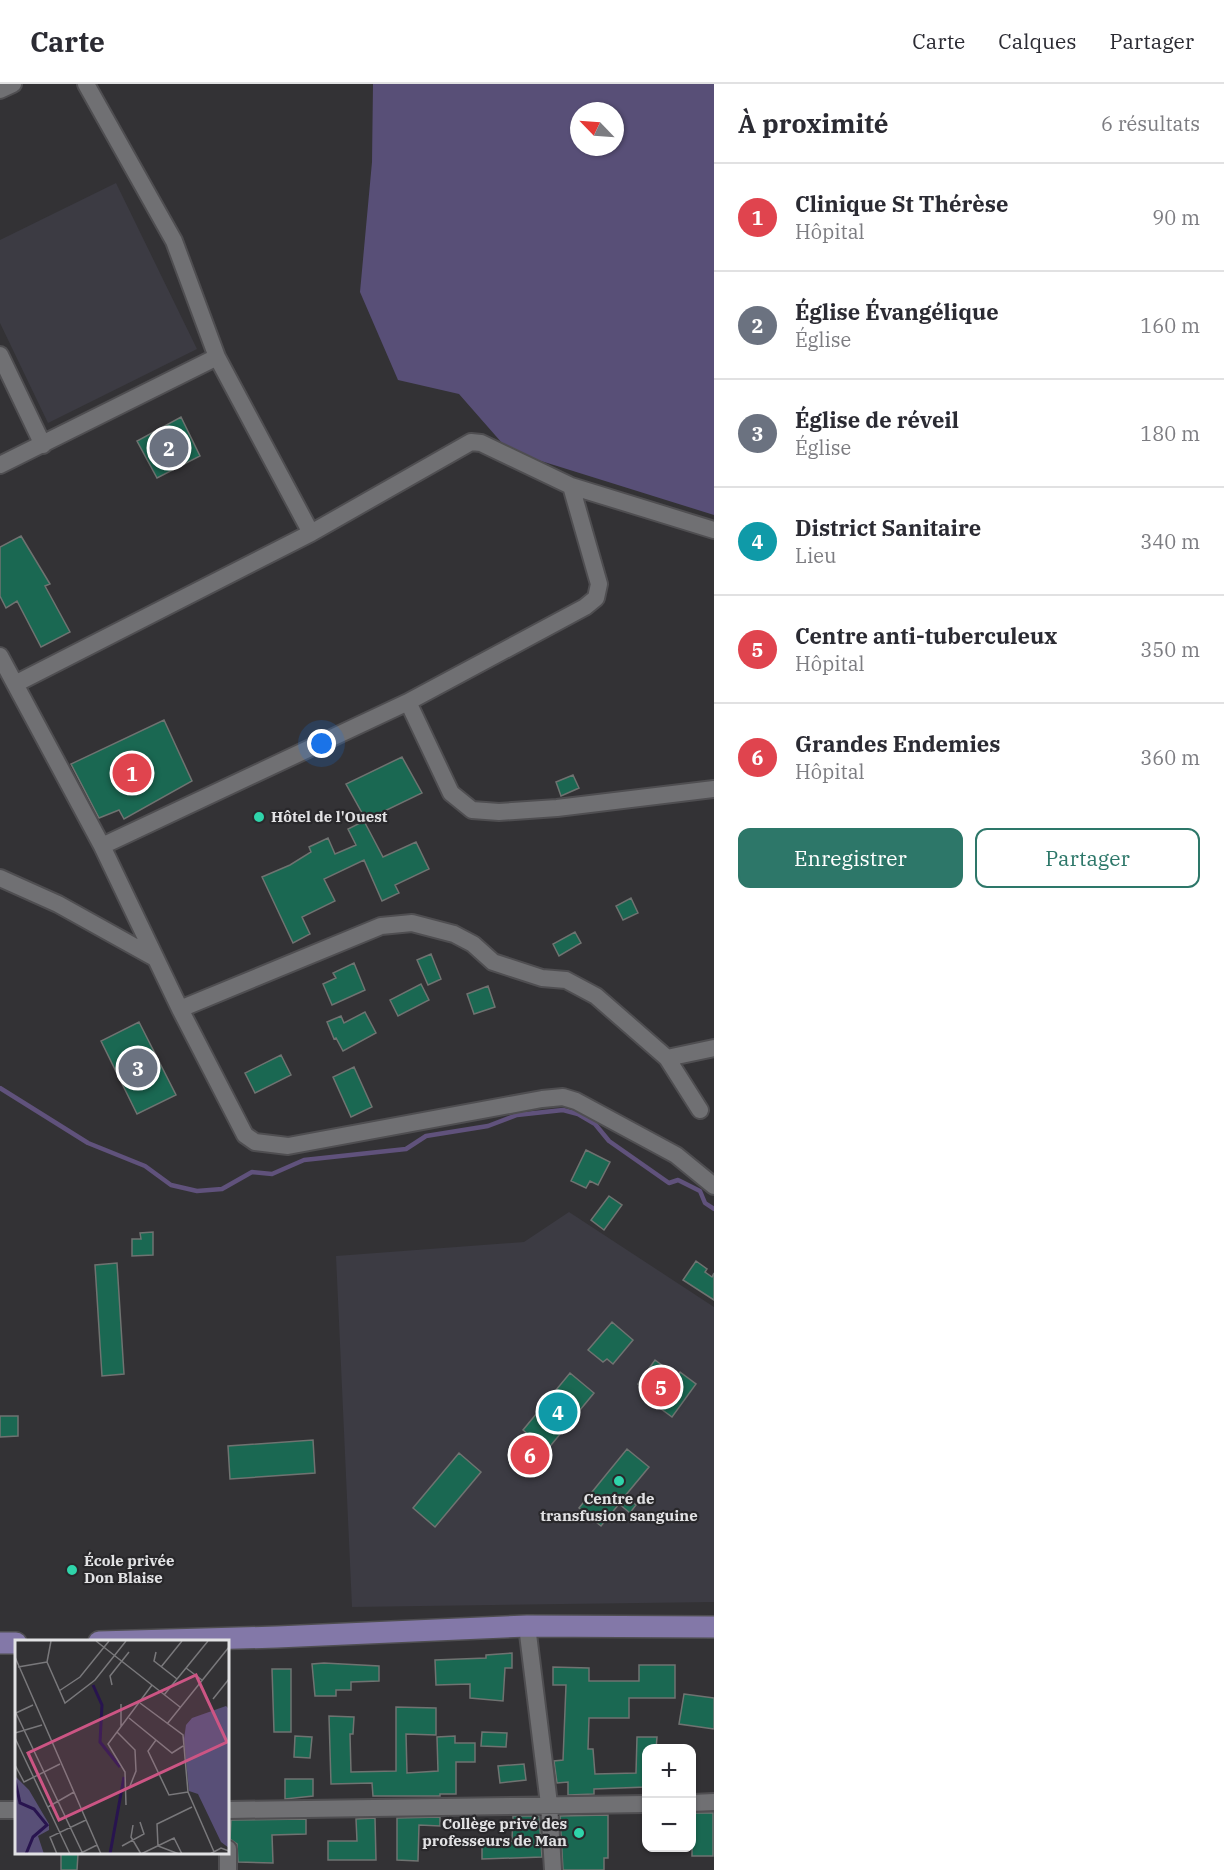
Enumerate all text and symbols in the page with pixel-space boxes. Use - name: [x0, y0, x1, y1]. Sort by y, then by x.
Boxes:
- text: Carte: [30, 23, 105, 60]
- text: Carte: [912, 27, 965, 55]
- text: Calques: [998, 27, 1077, 55]
- text: Partager: [1110, 27, 1194, 55]
- north arrow: [570, 102, 624, 156]
- text: À proximité: [738, 106, 889, 140]
- text: 6 résultats: [1101, 110, 1200, 137]
- text: Clinique St Thérèse: [795, 189, 1008, 218]
- text: 1: [752, 204, 764, 231]
- text: 90 m: [1152, 204, 1200, 231]
- text: Hôpital: [795, 218, 865, 245]
- text: Église Évangélique: [795, 297, 999, 326]
- text: 2: [752, 312, 764, 339]
- text: 160 m: [1140, 312, 1200, 339]
- text: Église: [795, 326, 851, 353]
- text: Église de réveil: [795, 405, 959, 434]
- text: 3: [752, 420, 764, 447]
- text: 180 m: [1140, 420, 1200, 447]
- pin: 2: [150, 426, 188, 470]
- text: Église: [795, 434, 851, 461]
- text: District Sanitaire: [795, 513, 981, 542]
- text: 4: [752, 528, 764, 555]
- text: 340 m: [1140, 528, 1200, 555]
- text: Lieu: [795, 542, 836, 569]
- text: Centre anti-tuberculeux: [795, 621, 1057, 650]
- text: 5: [752, 636, 764, 663]
- text: 350 m: [1140, 636, 1200, 663]
- text: Hôpital: [795, 650, 865, 677]
- your location: [307, 729, 336, 758]
- text: Grandes Endemies: [795, 729, 1000, 758]
- text: 6: [752, 744, 764, 771]
- text: 360 m: [1140, 744, 1200, 771]
- pin: 1: [112, 750, 152, 796]
- text: Hôpital: [795, 758, 865, 785]
- place label: Hôtel de l'Ouest: [271, 807, 388, 826]
- marker: Hôtel de l'Ouest: [252, 810, 266, 824]
- button: Enregistrer: [738, 828, 963, 888]
- button: Partager: [975, 828, 1200, 888]
- pin: 3: [118, 1046, 158, 1090]
- pin: 5: [642, 1364, 680, 1410]
- pin: 4: [538, 1390, 578, 1434]
- pin: 6: [510, 1432, 550, 1478]
- marker: Centre de transfusion sanguine: [612, 1474, 626, 1488]
- place label: Centre de transfusion sanguine: [540, 1489, 698, 1525]
- place label: École privée Don Blaise: [84, 1551, 174, 1587]
- marker: École privée Don Blaise: [65, 1563, 79, 1577]
- inset map: [15, 1640, 230, 1855]
- map controls: [642, 1744, 696, 1852]
- button: +: [642, 1744, 696, 1798]
- button: −: [642, 1798, 696, 1852]
- place label: Collège privé des professeurs de Man: [422, 1814, 567, 1850]
- marker: Collège privé des professeurs de Man: [572, 1826, 586, 1840]

